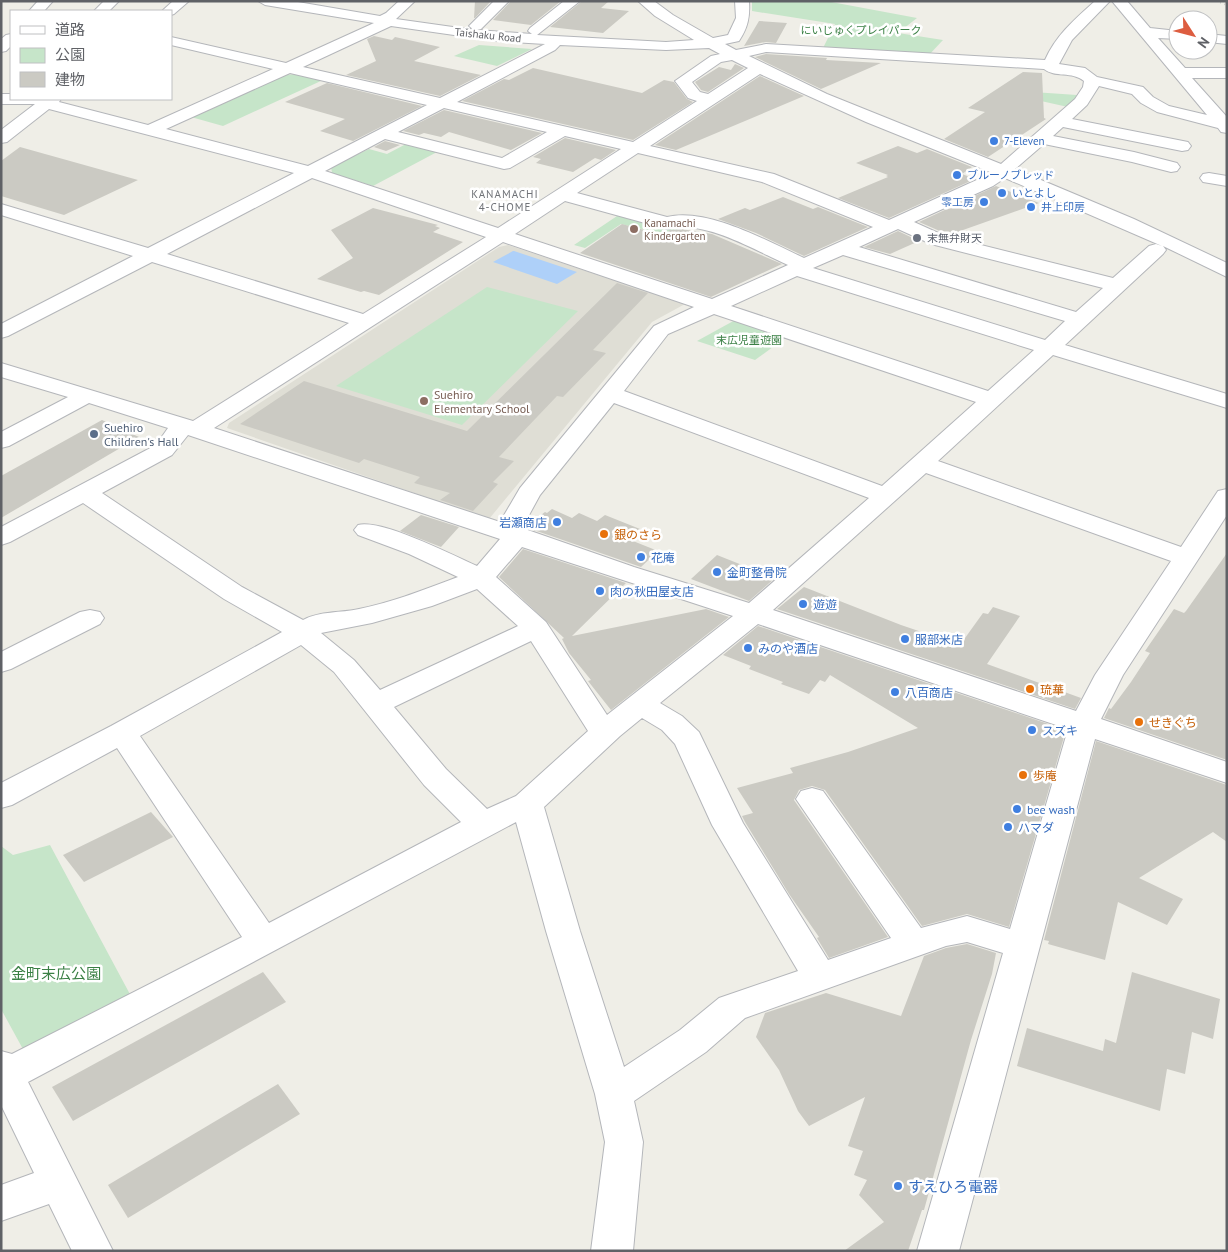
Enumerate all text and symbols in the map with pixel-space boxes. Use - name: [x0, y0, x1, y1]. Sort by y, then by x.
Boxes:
- legend: [10, 10, 172, 100]
- north arrow: [1168, 10, 1218, 60]
- text: 道路: [55, 20, 85, 39]
- park label: にいじゅくプレイパーク: [801, 23, 921, 37]
- street label: Taishaku Road: [454, 25, 522, 45]
- text: N: [1194, 34, 1214, 52]
- text: 公園: [55, 45, 85, 64]
- text: 建物: [55, 70, 85, 89]
- place label: 7-Eleven: [1004, 134, 1045, 148]
- marker: 7-Eleven: [988, 135, 1000, 147]
- place label: ブルーノブレッド: [967, 168, 1054, 182]
- marker: ブルーノブレッド: [951, 169, 963, 181]
- place label: いとよし: [1012, 186, 1056, 200]
- district label: KANAMACHI 4-CHOME: [471, 187, 539, 214]
- marker: いとよし: [996, 187, 1008, 199]
- place label: 零工房: [941, 195, 974, 209]
- marker: 零工房: [978, 196, 990, 208]
- place label: 井上印房: [1041, 200, 1085, 214]
- marker: 井上印房: [1025, 201, 1037, 213]
- place label: Kanamachi Kindergarten: [644, 216, 706, 243]
- marker: Kanamachi Kindergarten: [628, 223, 640, 235]
- place label: 末無弁財天: [927, 231, 982, 245]
- marker: 末無弁財天: [911, 232, 923, 244]
- park label: 末広児童遊園: [716, 333, 782, 347]
- place label: Suehiro Elementary School: [434, 387, 530, 416]
- marker: Suehiro Elementary School: [418, 395, 430, 407]
- place label: Suehiro Children's Hall: [104, 420, 179, 449]
- marker: Suehiro Children's Hall: [88, 428, 100, 440]
- place label: 岩瀬商店: [499, 515, 547, 530]
- marker: 岩瀬商店: [551, 516, 563, 528]
- place label: 銀のさら: [614, 527, 662, 542]
- marker: 銀のさら: [598, 528, 610, 540]
- place label: 花庵: [651, 550, 675, 565]
- marker: 花庵: [635, 551, 647, 563]
- place label: 金町整骨院: [727, 565, 787, 580]
- marker: 金町整骨院: [711, 566, 723, 578]
- place label: 肉の秋田屋支店: [610, 584, 694, 599]
- marker: 肉の秋田屋支店: [594, 585, 606, 597]
- place label: 遊遊: [813, 597, 837, 612]
- marker: 遊遊: [797, 598, 809, 610]
- place label: 服部米店: [915, 632, 963, 647]
- marker: 服部米店: [899, 633, 911, 645]
- place label: みのや酒店: [758, 641, 818, 656]
- marker: みのや酒店: [742, 642, 754, 654]
- place label: 琉華: [1040, 682, 1064, 697]
- marker: 琉華: [1024, 683, 1036, 695]
- place label: 八百商店: [905, 685, 953, 700]
- marker: 八百商店: [889, 686, 901, 698]
- place label: せきぐち: [1149, 715, 1197, 730]
- marker: せきぐち: [1133, 716, 1145, 728]
- place label: スズキ: [1042, 723, 1078, 738]
- marker: スズキ: [1026, 724, 1038, 736]
- place label: 歩庵: [1033, 768, 1057, 783]
- marker: 歩庵: [1017, 769, 1029, 781]
- place label: bee wash: [1027, 802, 1075, 817]
- marker: bee wash: [1011, 803, 1023, 815]
- place label: ハマダ: [1018, 820, 1054, 835]
- marker: ハマダ: [1002, 821, 1014, 833]
- park label: 金町末広公園: [11, 964, 101, 983]
- place label: すえひろ電器: [908, 1177, 998, 1196]
- marker: すえひろ電器: [892, 1180, 904, 1192]

